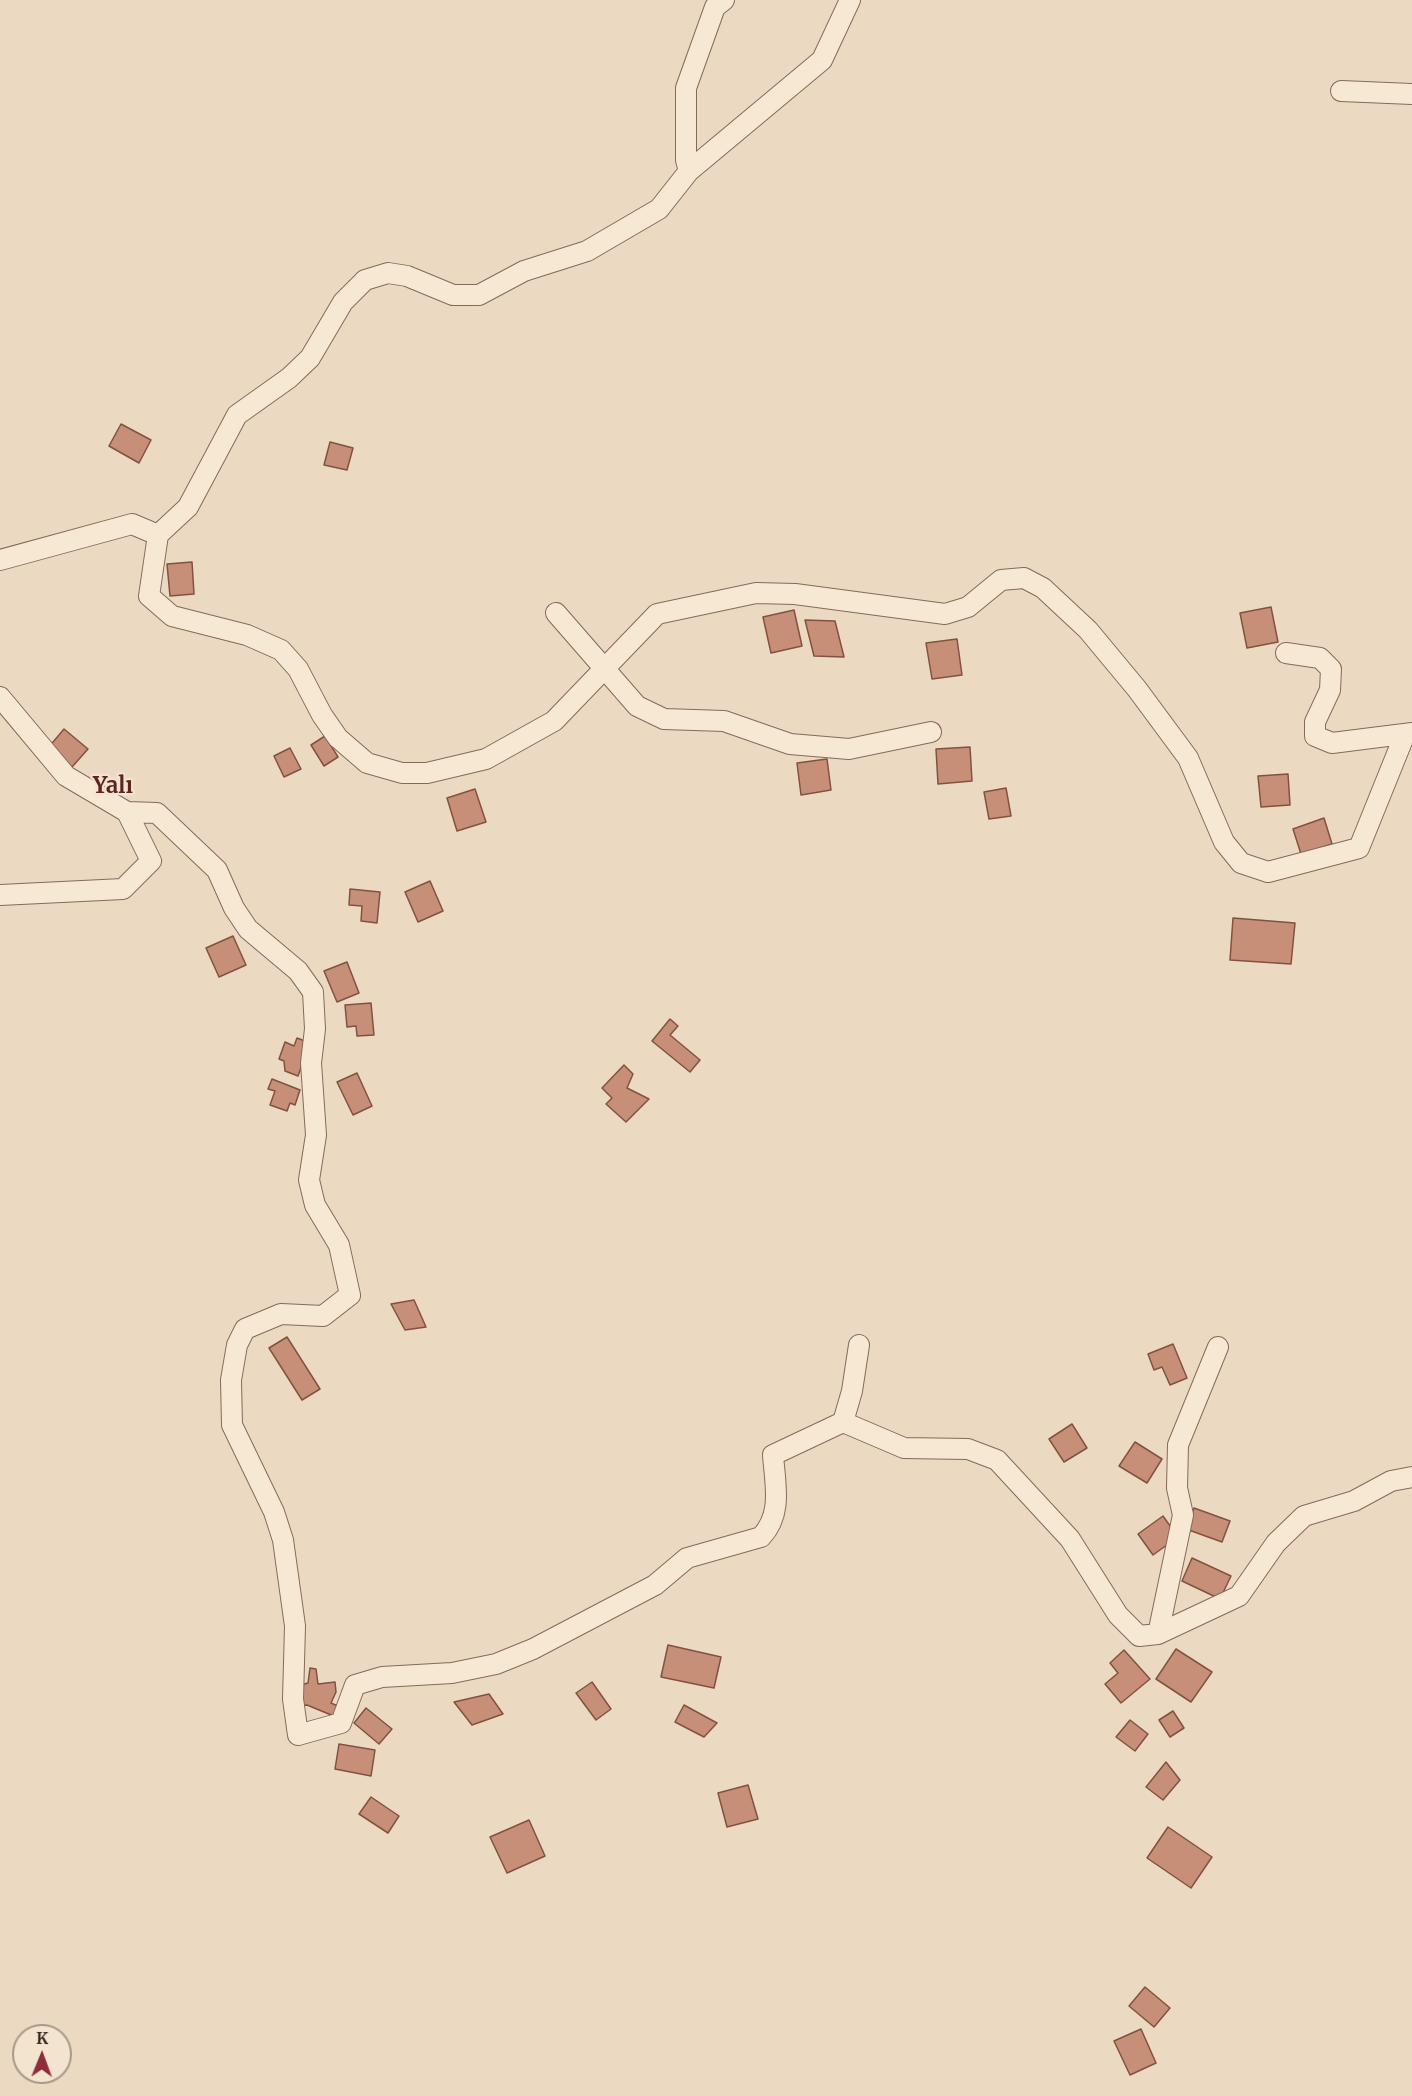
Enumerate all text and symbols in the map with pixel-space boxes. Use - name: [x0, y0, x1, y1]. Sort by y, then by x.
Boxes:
- district label: Yalı: [93, 774, 133, 800]
- north arrow: [12, 2024, 72, 2084]
- text: K: [36, 2028, 48, 2048]

